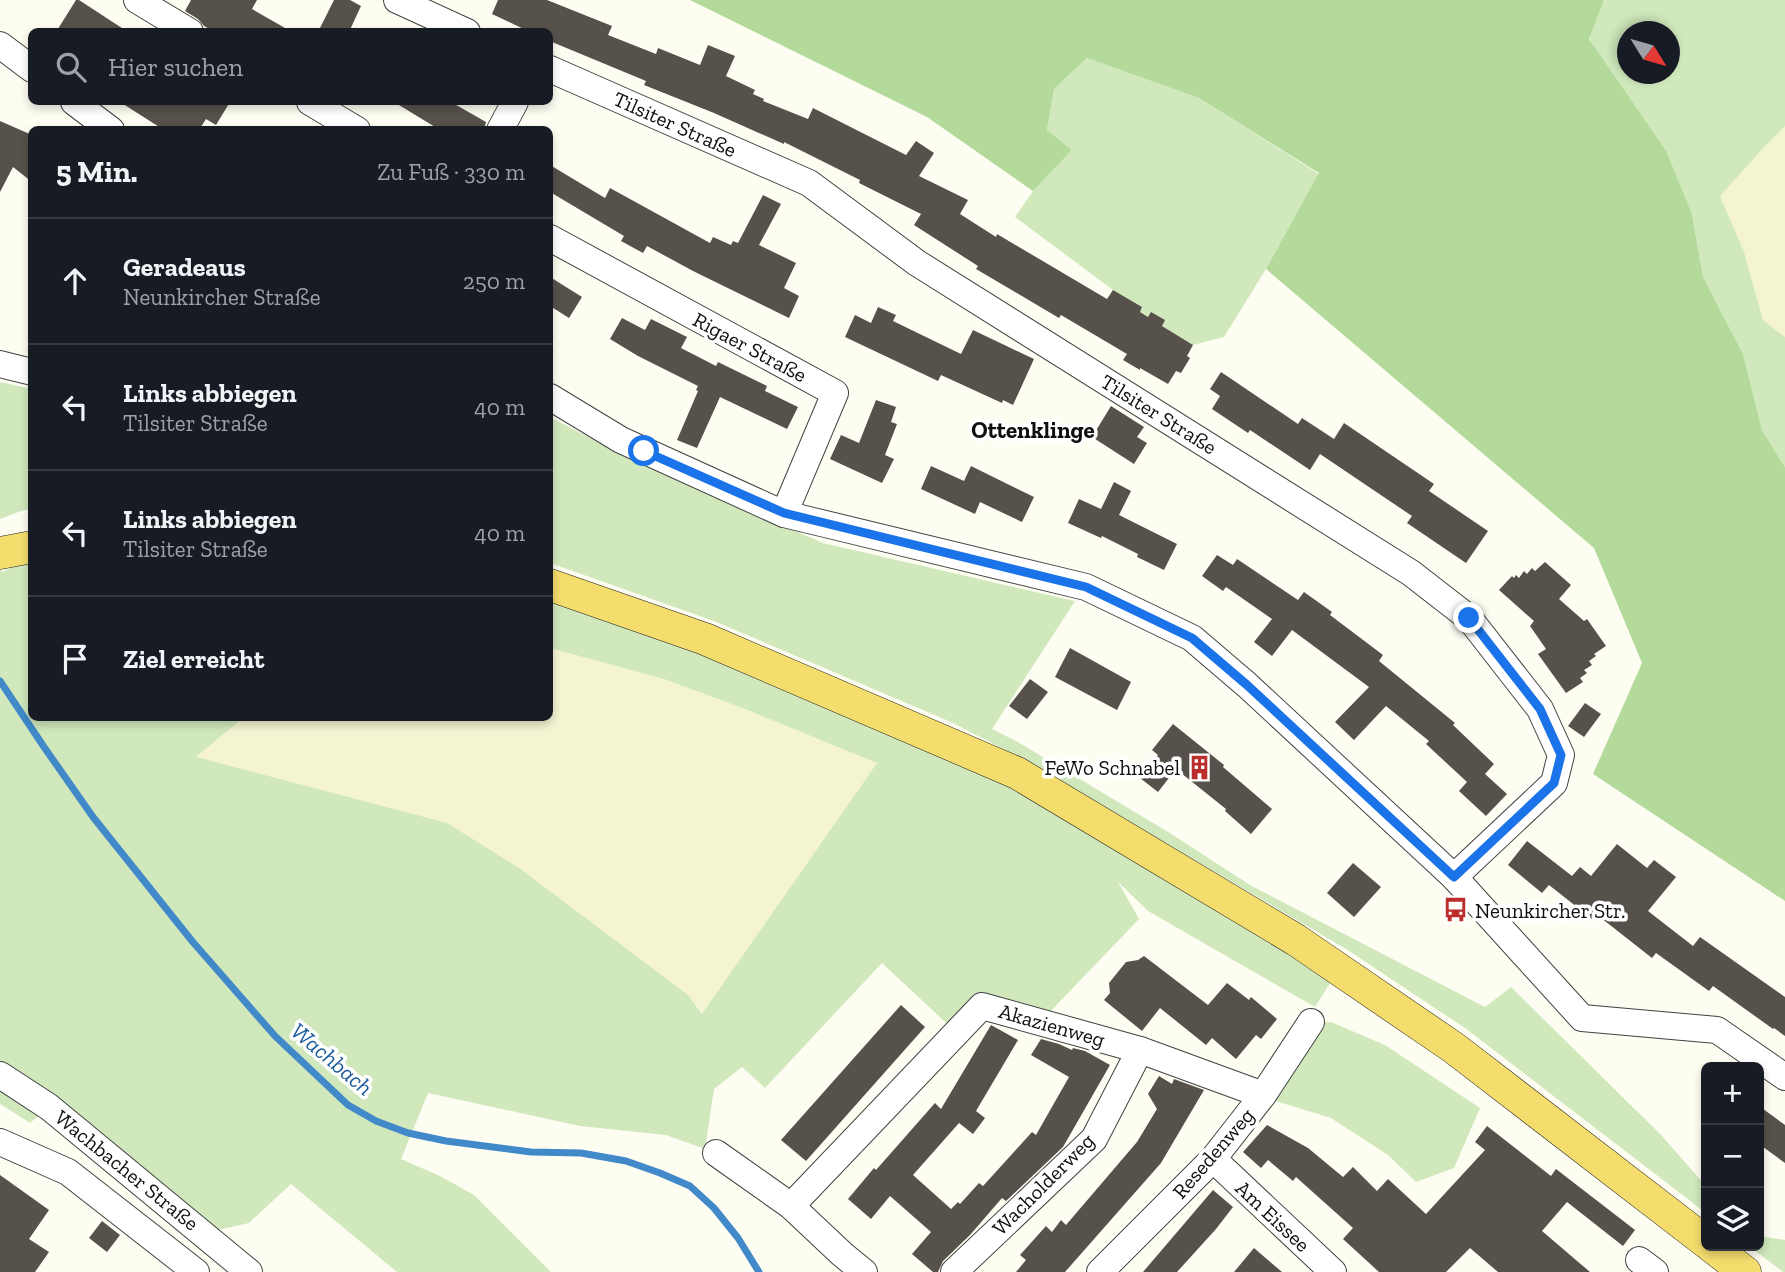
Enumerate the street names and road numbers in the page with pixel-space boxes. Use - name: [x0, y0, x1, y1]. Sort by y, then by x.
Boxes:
- street label: Tilsiter Straße: [610, 86, 740, 162]
- street label: Rigaer Straße: [689, 307, 811, 387]
- street label: Tilsiter Straße: [1096, 368, 1222, 460]
- street label: Akazienweg: [996, 998, 1108, 1052]
- street label: Resedenweg: [1167, 1102, 1259, 1203]
- street label: Wachbacher Straße: [50, 1104, 204, 1236]
- street label: Wacholderweg: [987, 1127, 1100, 1240]
- street label: Am Eissee: [1231, 1175, 1316, 1257]

